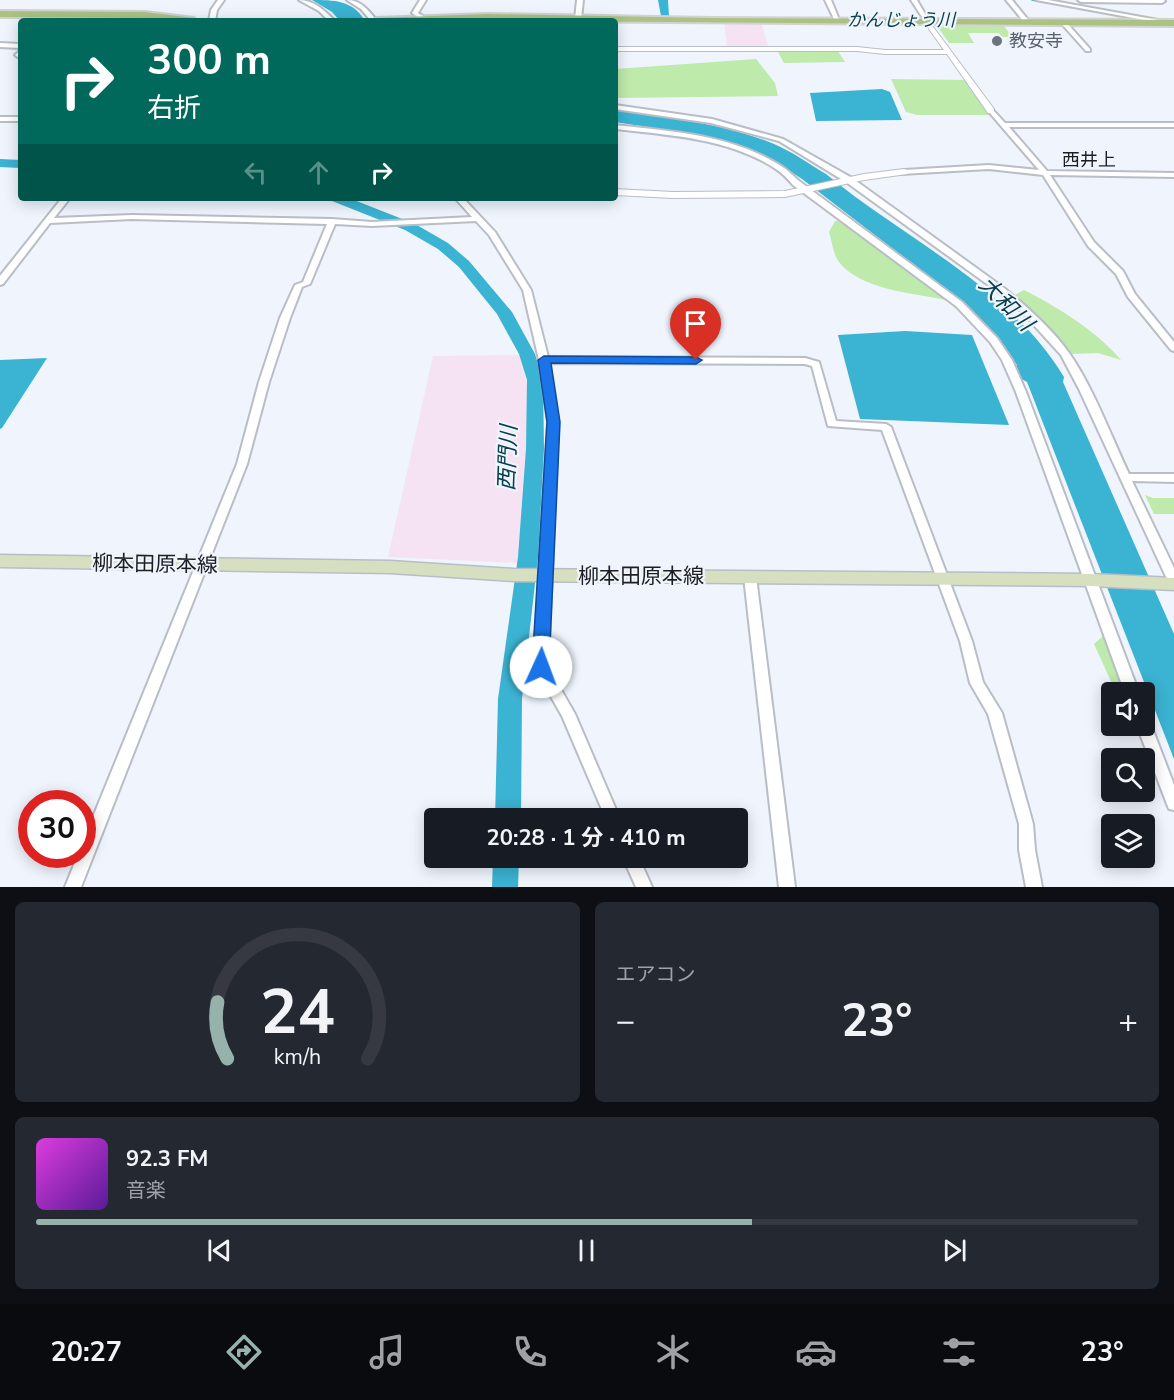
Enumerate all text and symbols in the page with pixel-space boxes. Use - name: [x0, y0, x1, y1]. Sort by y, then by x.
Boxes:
- water label: かんじょう川: [847, 8, 957, 32]
- place label: 教安寺: [1009, 29, 1063, 53]
- text: 300 m: [147, 32, 271, 89]
- marker: 教安寺: [990, 34, 1004, 48]
- icon: right: [48, 42, 126, 120]
- text: 右折: [147, 90, 201, 127]
- district label: 西井上: [1062, 148, 1116, 172]
- icon: left: [239, 156, 272, 189]
- icon: ahead: [302, 156, 335, 189]
- icon: right: [365, 156, 398, 189]
- water label: 大和川: [972, 270, 1041, 339]
- pin: [670, 298, 721, 360]
- icon: arrive: [679, 307, 712, 340]
- water label: 西門川: [492, 423, 524, 492]
- street label: 柳本田原本線: [92, 549, 218, 579]
- street label: 柳本田原本線: [578, 562, 704, 590]
- position arrow: [509, 635, 573, 699]
- map controls: [1101, 682, 1155, 868]
- button: sound: [1101, 682, 1155, 736]
- button: search: [1101, 748, 1155, 802]
- speed limit sign: 30: [18, 790, 96, 868]
- button: layers: [1101, 814, 1155, 868]
- text: 20:28 · 1 分 · 410 m: [487, 823, 685, 853]
- text: エアコン: [616, 961, 696, 988]
- text: 24: [260, 970, 335, 1055]
- text: 23°: [841, 991, 912, 1052]
- text: −: [616, 999, 635, 1044]
- text: +: [1118, 999, 1138, 1044]
- text: km/h: [274, 1042, 321, 1072]
- text: 92.3 FM: [126, 1144, 208, 1174]
- text: 音楽: [126, 1177, 166, 1204]
- icon: previous: [203, 1234, 236, 1267]
- icon: pause: [570, 1234, 603, 1267]
- icon: next: [938, 1234, 971, 1267]
- icon: directions: [223, 1331, 265, 1373]
- icon: music: [366, 1331, 408, 1373]
- icon: phone: [509, 1331, 551, 1373]
- icon: climate: [652, 1331, 694, 1373]
- icon: car: [795, 1331, 837, 1373]
- icon: filters: [938, 1331, 980, 1373]
- text: 20:27: [50, 1334, 122, 1371]
- text: 23°: [1081, 1334, 1123, 1371]

